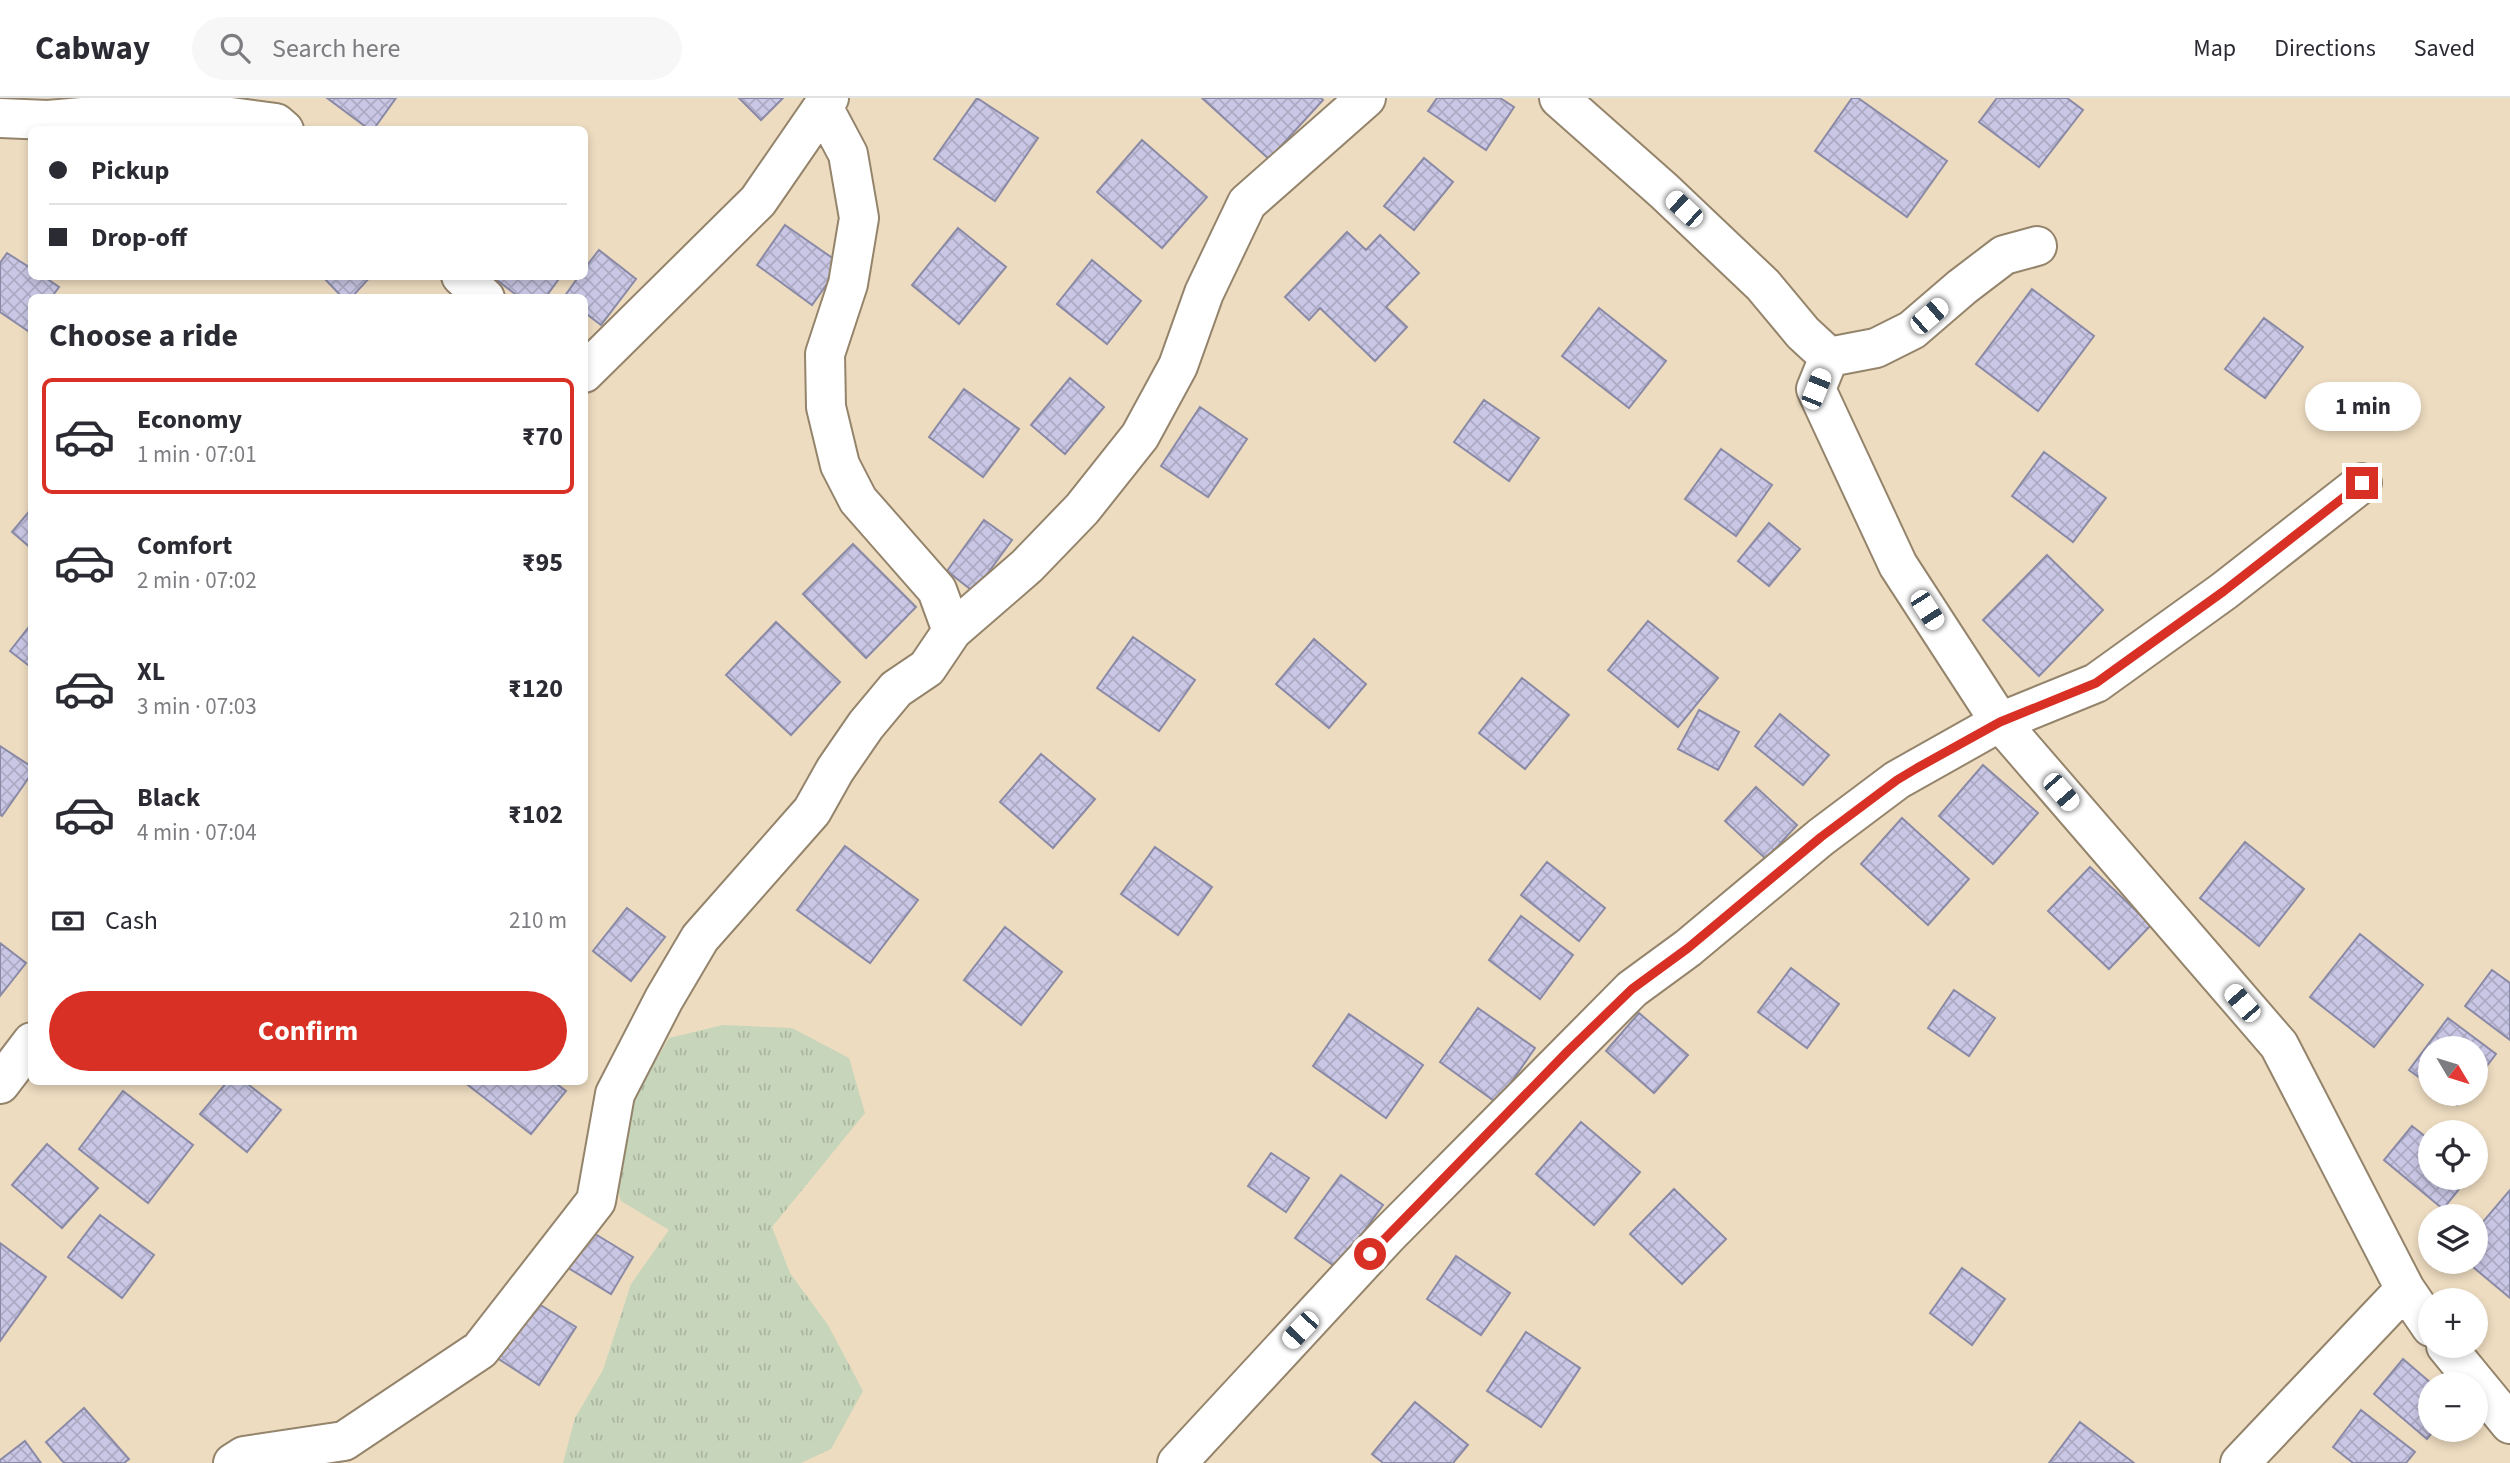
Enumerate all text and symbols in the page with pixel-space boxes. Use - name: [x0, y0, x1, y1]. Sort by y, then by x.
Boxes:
- search box: [192, 17, 682, 80]
- text: Cabway: [35, 25, 150, 72]
- icon: search: [216, 29, 254, 67]
- text: Search here: [272, 30, 400, 67]
- text: Map: [2193, 31, 2236, 66]
- text: Directions: [2274, 31, 2376, 66]
- text: Saved: [2414, 31, 2475, 66]
- text: Pickup: [91, 152, 169, 189]
- car: [1662, 187, 1707, 231]
- text: Drop-off: [91, 219, 187, 256]
- car: [1907, 294, 1952, 338]
- text: Choose a ride: [49, 313, 238, 359]
- car: [1799, 366, 1834, 412]
- callout: 1 min: [2304, 382, 2420, 430]
- text: 1 min: [2335, 390, 2391, 423]
- text: Economy: [137, 401, 242, 438]
- icon: car: [53, 405, 116, 468]
- text: ₹70: [522, 418, 563, 455]
- text: 1 min · 07:01: [137, 438, 257, 471]
- route end: [2346, 467, 2378, 499]
- text: Comfort: [137, 527, 232, 564]
- icon: car: [53, 531, 116, 594]
- text: ₹95: [522, 544, 563, 581]
- text: 2 min · 07:02: [137, 564, 257, 597]
- car: [1907, 587, 1948, 633]
- text: XL: [137, 653, 165, 690]
- icon: car: [53, 657, 116, 720]
- text: ₹120: [508, 670, 563, 707]
- text: 3 min · 07:03: [137, 690, 257, 723]
- car: [2040, 769, 2083, 815]
- text: Black: [137, 779, 200, 816]
- icon: car: [53, 783, 116, 846]
- text: ₹102: [508, 796, 563, 833]
- text: 4 min · 07:04: [137, 816, 257, 849]
- icon: cash: [49, 902, 87, 940]
- text: Cash: [105, 902, 158, 939]
- text: 210 m: [509, 904, 567, 937]
- car: [2221, 980, 2264, 1026]
- button: Confirm: [49, 991, 567, 1071]
- north arrow: [2418, 1036, 2488, 1106]
- map controls: [2418, 1036, 2488, 1442]
- button: locate: [2418, 1120, 2488, 1190]
- button: layers: [2418, 1204, 2488, 1274]
- route start: [1354, 1238, 1386, 1270]
- button: +: [2418, 1288, 2488, 1358]
- car: [1278, 1307, 1323, 1353]
- button: −: [2418, 1372, 2488, 1442]

